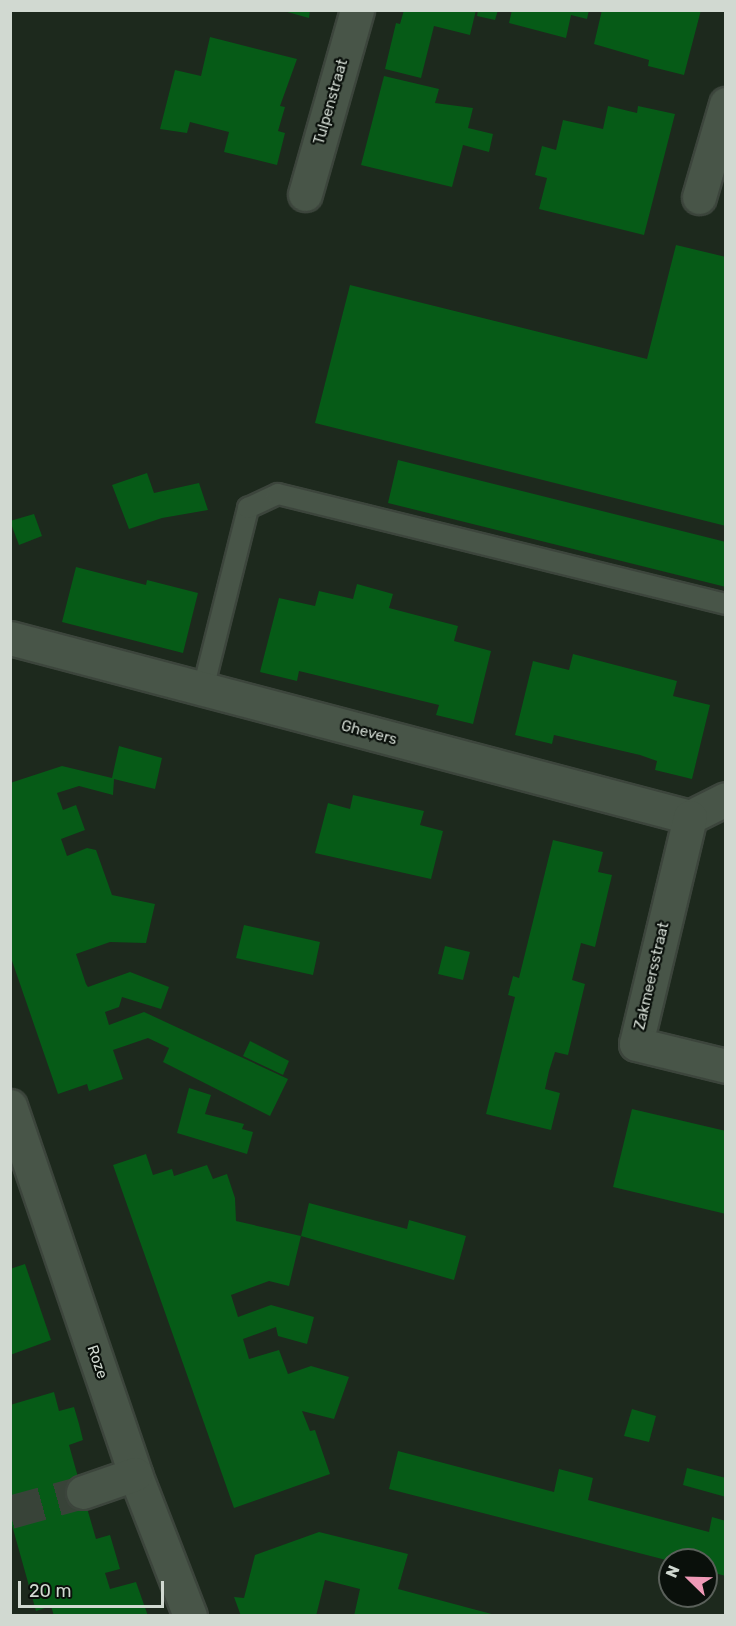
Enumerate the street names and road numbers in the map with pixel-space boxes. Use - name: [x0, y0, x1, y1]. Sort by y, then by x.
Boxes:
- street label: Tulpenstraat: [310, 57, 352, 147]
- street label: Ghevers: [339, 717, 399, 749]
- street label: Zakmeersstraat: [631, 920, 673, 1032]
- street label: Roze: [83, 1343, 111, 1381]

